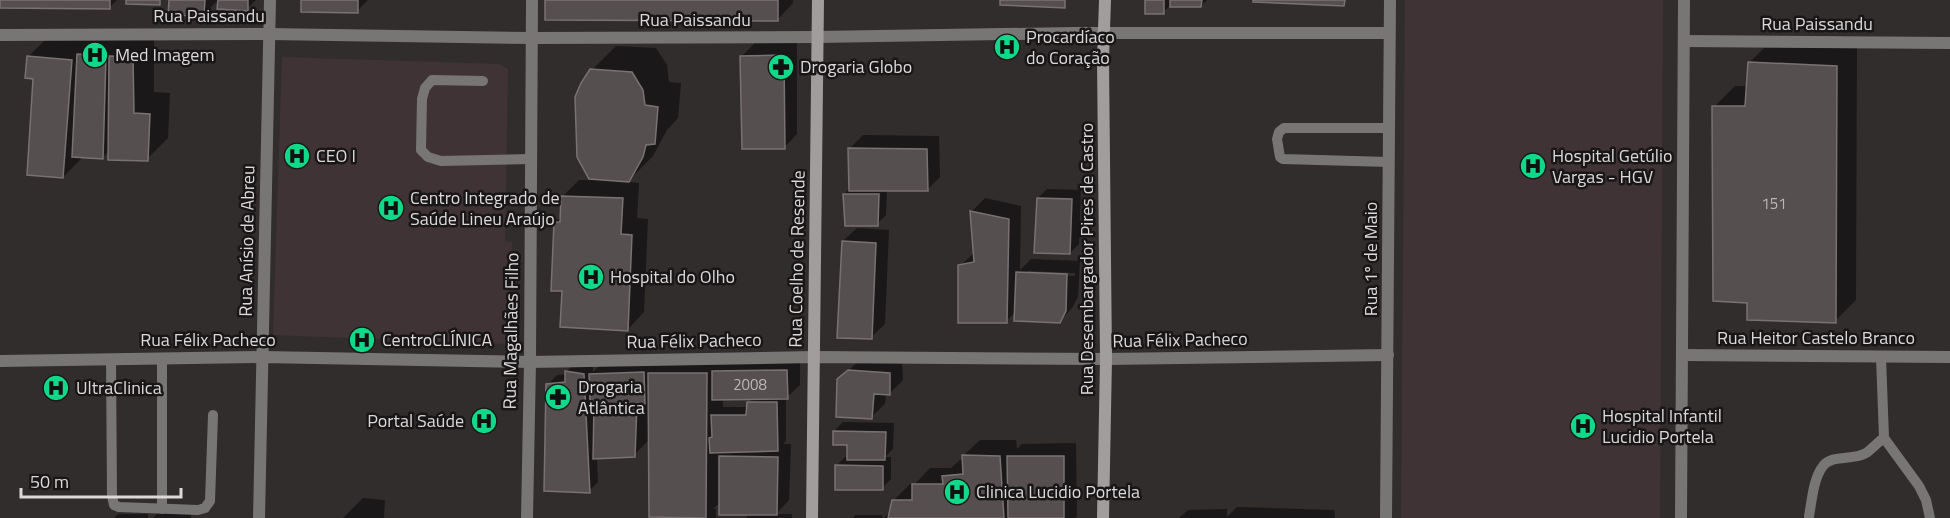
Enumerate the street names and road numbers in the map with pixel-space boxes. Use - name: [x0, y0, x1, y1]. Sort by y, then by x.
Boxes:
- street label: Rua Paissandu: [153, 2, 265, 29]
- street label: Rua Paissandu: [639, 6, 751, 33]
- street label: Rua Paissandu: [1761, 10, 1873, 37]
- street label: Rua Desembargador Pires de Castro: [1073, 123, 1100, 395]
- street label: Rua Anísio de Abreu: [232, 165, 261, 317]
- street label: Rua Coelho de Resende: [781, 170, 812, 348]
- street label: Rua 1º de Maio: [1357, 202, 1384, 316]
- street label: Rua Magalhães Filho: [496, 252, 525, 410]
- street label: Rua Heitor Castelo Branco: [1717, 324, 1915, 351]
- street label: Rua Félix Pacheco: [1112, 325, 1248, 354]
- street label: Rua Félix Pacheco: [140, 326, 276, 353]
- street label: Rua Félix Pacheco: [626, 326, 762, 355]

